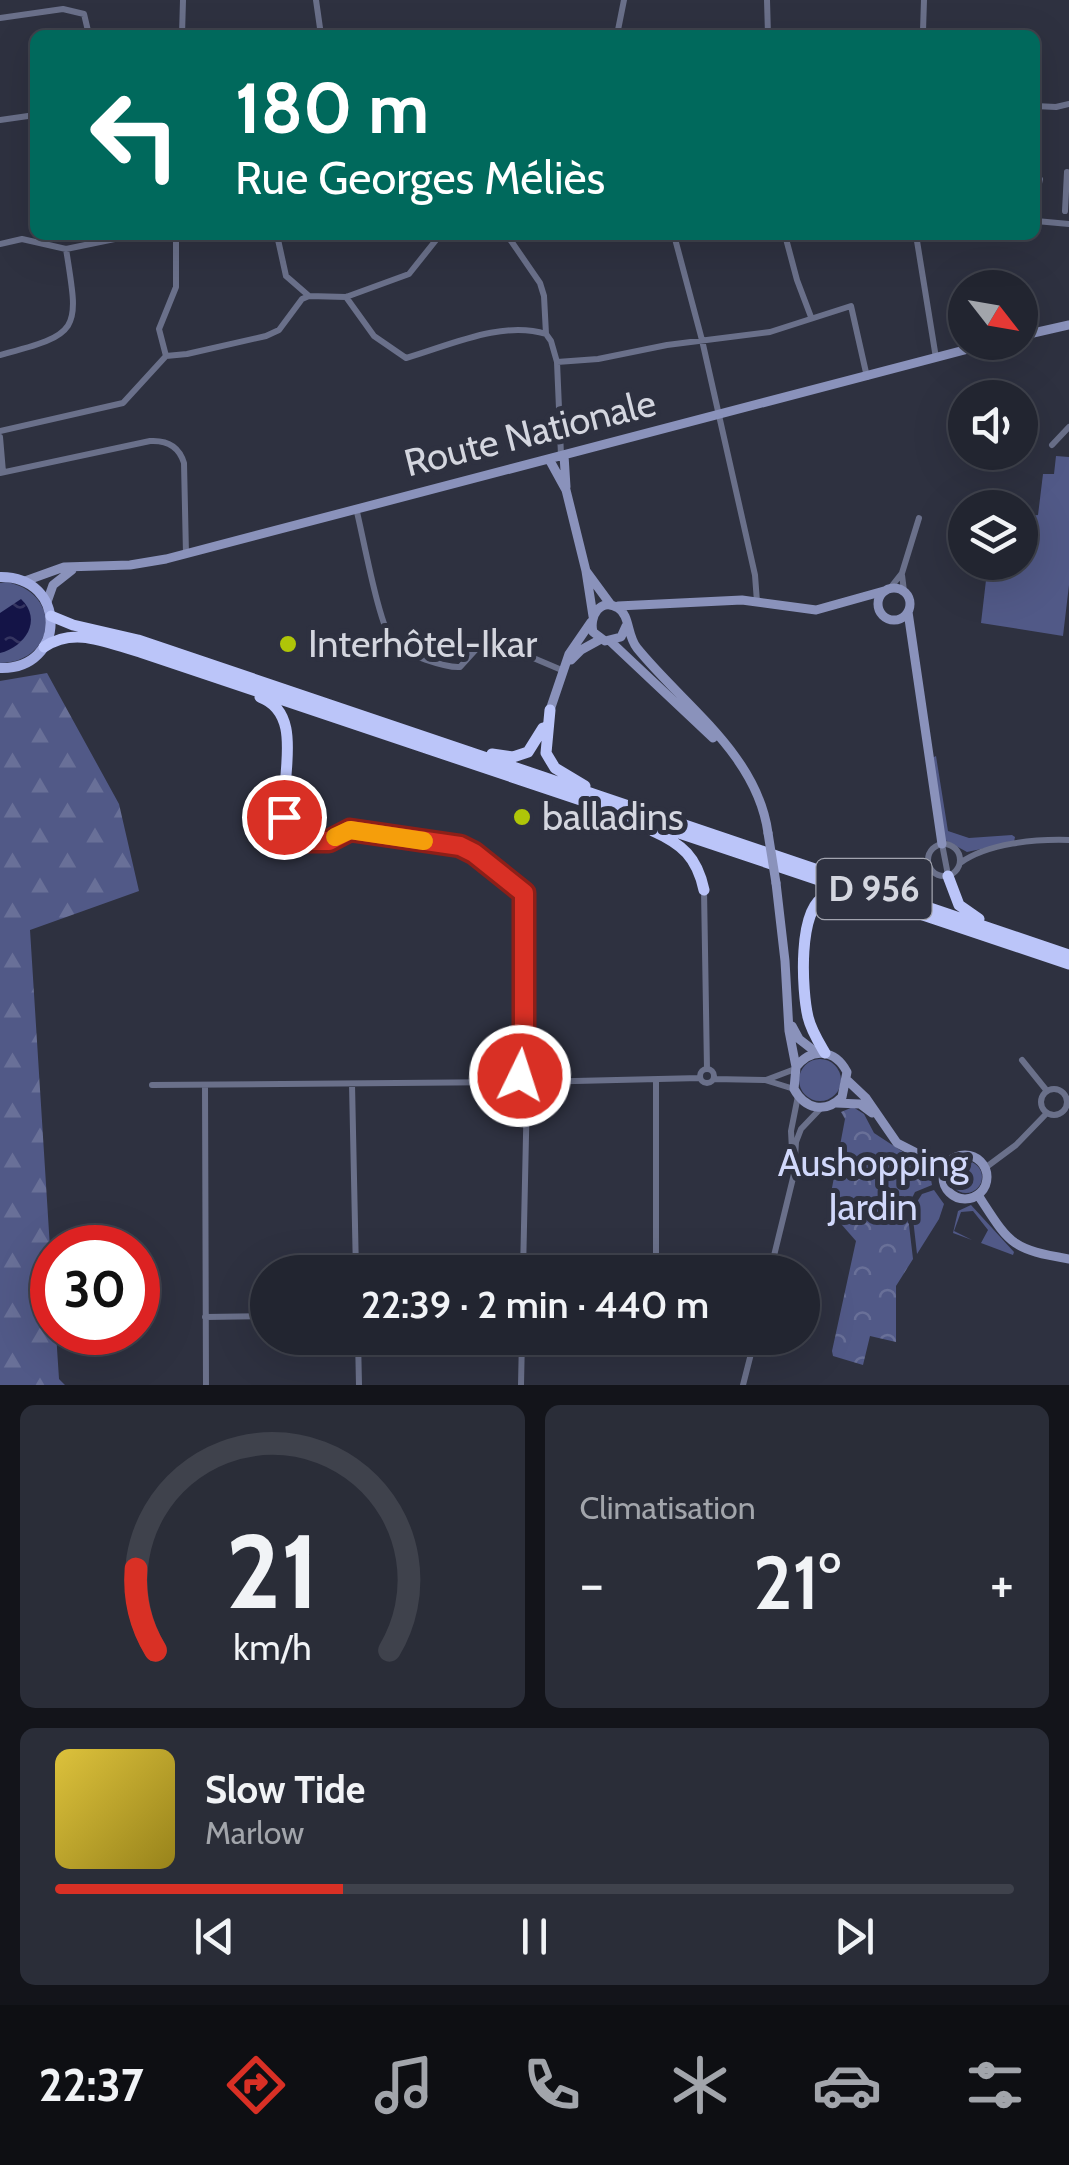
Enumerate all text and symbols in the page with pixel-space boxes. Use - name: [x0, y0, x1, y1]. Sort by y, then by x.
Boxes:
- text: 180 m: [235, 65, 429, 151]
- icon: left: [70, 70, 200, 200]
- text: Rue Georges Méliès: [235, 151, 605, 205]
- north arrow: [948, 270, 1038, 360]
- map controls: [948, 270, 1038, 580]
- street label: Route Nationale: [399, 379, 660, 486]
- button: sound: [948, 380, 1038, 470]
- button: layers: [948, 490, 1038, 580]
- place label: Interhôtel-Ikar: [308, 620, 537, 667]
- marker: Interhôtel-Ikar: [277, 633, 299, 655]
- pin: [242, 775, 327, 860]
- icon: arrive: [257, 790, 312, 845]
- place label: balladins: [542, 793, 684, 840]
- marker: balladins: [511, 806, 533, 828]
- road number: D 956: [816, 859, 932, 919]
- position arrow: [468, 1024, 572, 1128]
- park label: Aushopping Jardin: [778, 1139, 969, 1230]
- speed limit sign: 30: [30, 1225, 160, 1355]
- text: 22:39 · 2 min · 440 m: [361, 1281, 709, 1328]
- text: Climatisation: [580, 1488, 756, 1527]
- text: 21: [226, 1508, 319, 1634]
- text: 21°: [753, 1537, 841, 1628]
- text: −: [580, 1550, 604, 1617]
- text: +: [990, 1550, 1014, 1617]
- text: km/h: [233, 1626, 311, 1669]
- text: Slow Tide: [205, 1766, 365, 1813]
- text: Marlow: [205, 1813, 304, 1852]
- icon: previous: [187, 1909, 242, 1964]
- icon: pause: [507, 1909, 562, 1964]
- icon: next: [827, 1909, 882, 1964]
- icon: directions: [221, 2050, 291, 2120]
- icon: music: [369, 2050, 439, 2120]
- icon: phone: [517, 2050, 587, 2120]
- icon: climate: [665, 2050, 735, 2120]
- icon: car: [812, 2050, 882, 2120]
- icon: filters: [960, 2050, 1030, 2120]
- text: 22:37: [39, 2058, 144, 2112]

